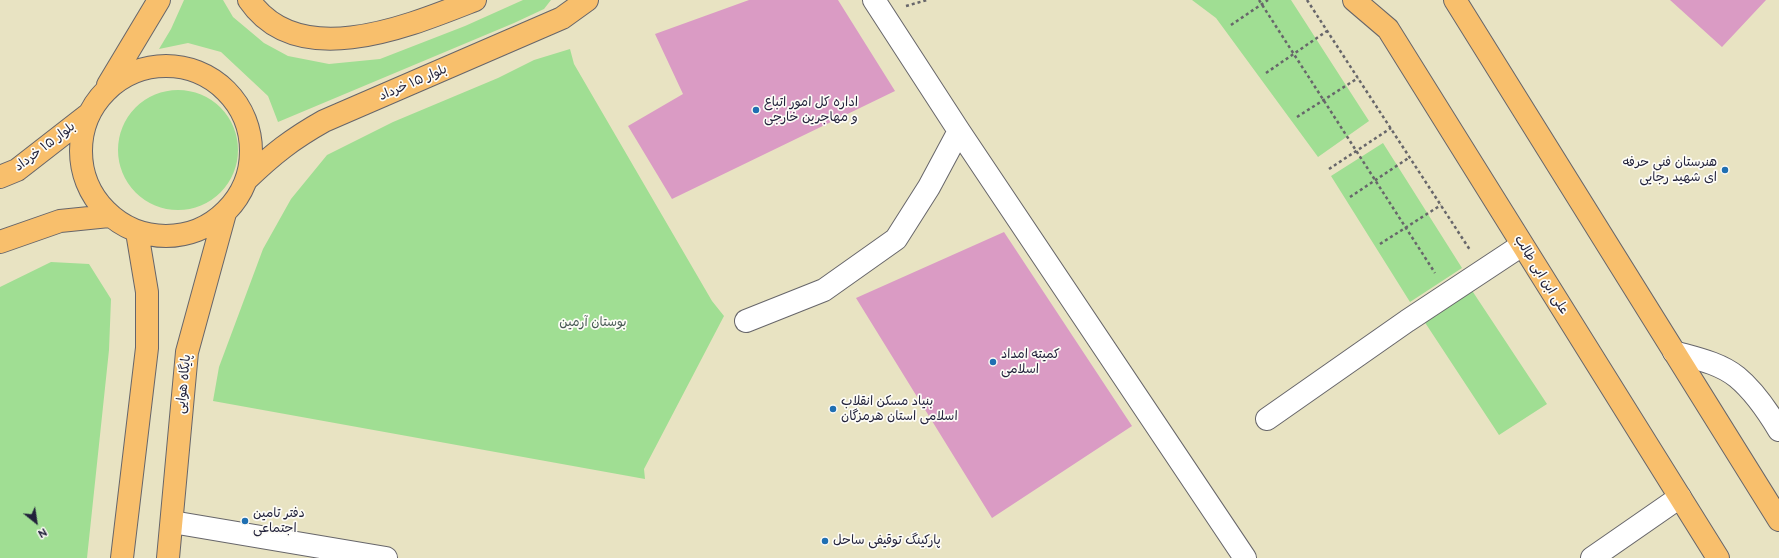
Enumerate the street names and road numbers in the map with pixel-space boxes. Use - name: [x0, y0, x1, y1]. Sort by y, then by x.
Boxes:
- street label: بلوار ۱۵ خرداد: [377, 62, 449, 104]
- street label: بلوار ۱۵ خرداد: [11, 119, 79, 175]
- street label: علی ابن ابی طالب: [1511, 233, 1571, 317]
- street label: پایگاه هوایی: [173, 353, 195, 415]

